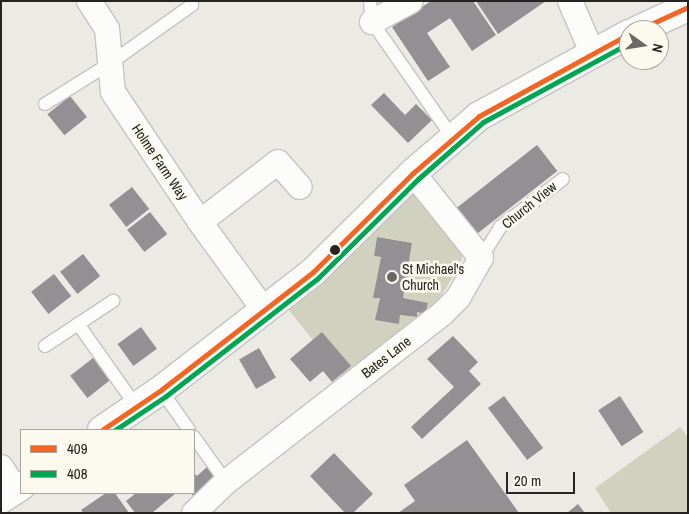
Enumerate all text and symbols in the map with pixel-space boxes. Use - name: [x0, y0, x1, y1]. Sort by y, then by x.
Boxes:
- north arrow: [619, 20, 669, 70]
- text: N: [648, 42, 667, 54]
- street label: Holme Farm Way: [128, 121, 192, 203]
- street label: Church View: [498, 178, 560, 232]
- unlabelled marker: [330, 245, 340, 255]
- place label: St Michael's Church: [402, 261, 464, 294]
- marker: St Michael's Church: [386, 271, 398, 283]
- street label: Bates Lane: [358, 333, 414, 381]
- legend: [20, 429, 195, 494]
- text: 409: [67, 438, 88, 459]
- scale bar: [509, 462, 578, 494]
- text: 408: [67, 463, 88, 484]
- text: 20 m: [514, 470, 541, 491]

